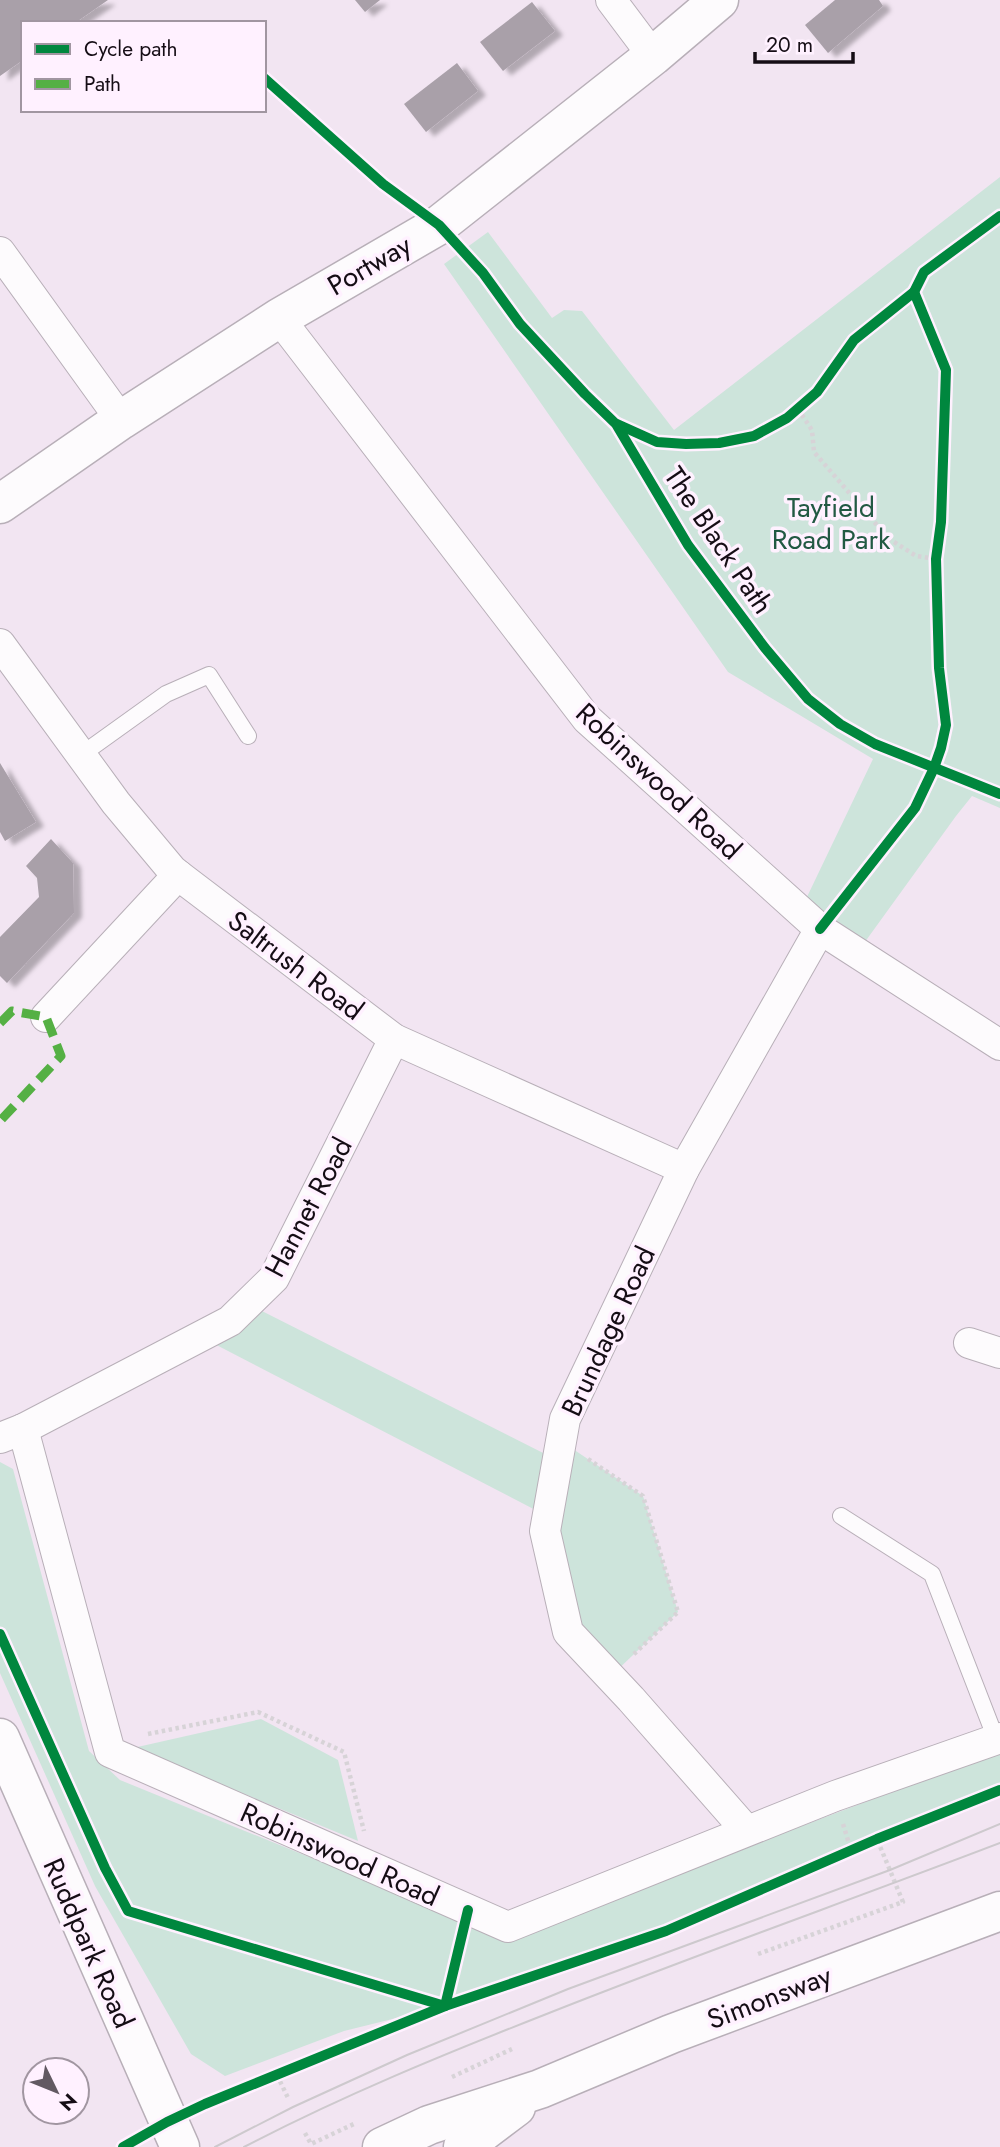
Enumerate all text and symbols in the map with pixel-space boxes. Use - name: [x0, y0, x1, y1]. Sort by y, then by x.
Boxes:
- legend: [21, 21, 266, 112]
- scale bar: [755, 21, 853, 65]
- text: 20 m: [766, 30, 813, 60]
- text: Cycle path: [84, 34, 177, 64]
- text: Path: [84, 69, 121, 99]
- street label: Portway: [320, 225, 419, 306]
- street label: The Black Path: [654, 459, 783, 622]
- park label: Tayfield Road Park: [772, 487, 891, 560]
- street label: Robinswood Road: [566, 693, 751, 869]
- street label: Saltrush Road: [219, 901, 372, 1030]
- street label: Hannet Road: [254, 1130, 362, 1284]
- street label: Brundage Road: [551, 1240, 666, 1423]
- street label: Robinswood Road: [234, 1792, 446, 1917]
- street label: Ruddpark Road: [33, 1852, 144, 2035]
- street label: Simonsway: [701, 1955, 838, 2040]
- north arrow: [21, 2056, 91, 2126]
- text: N: [53, 2088, 83, 2117]

